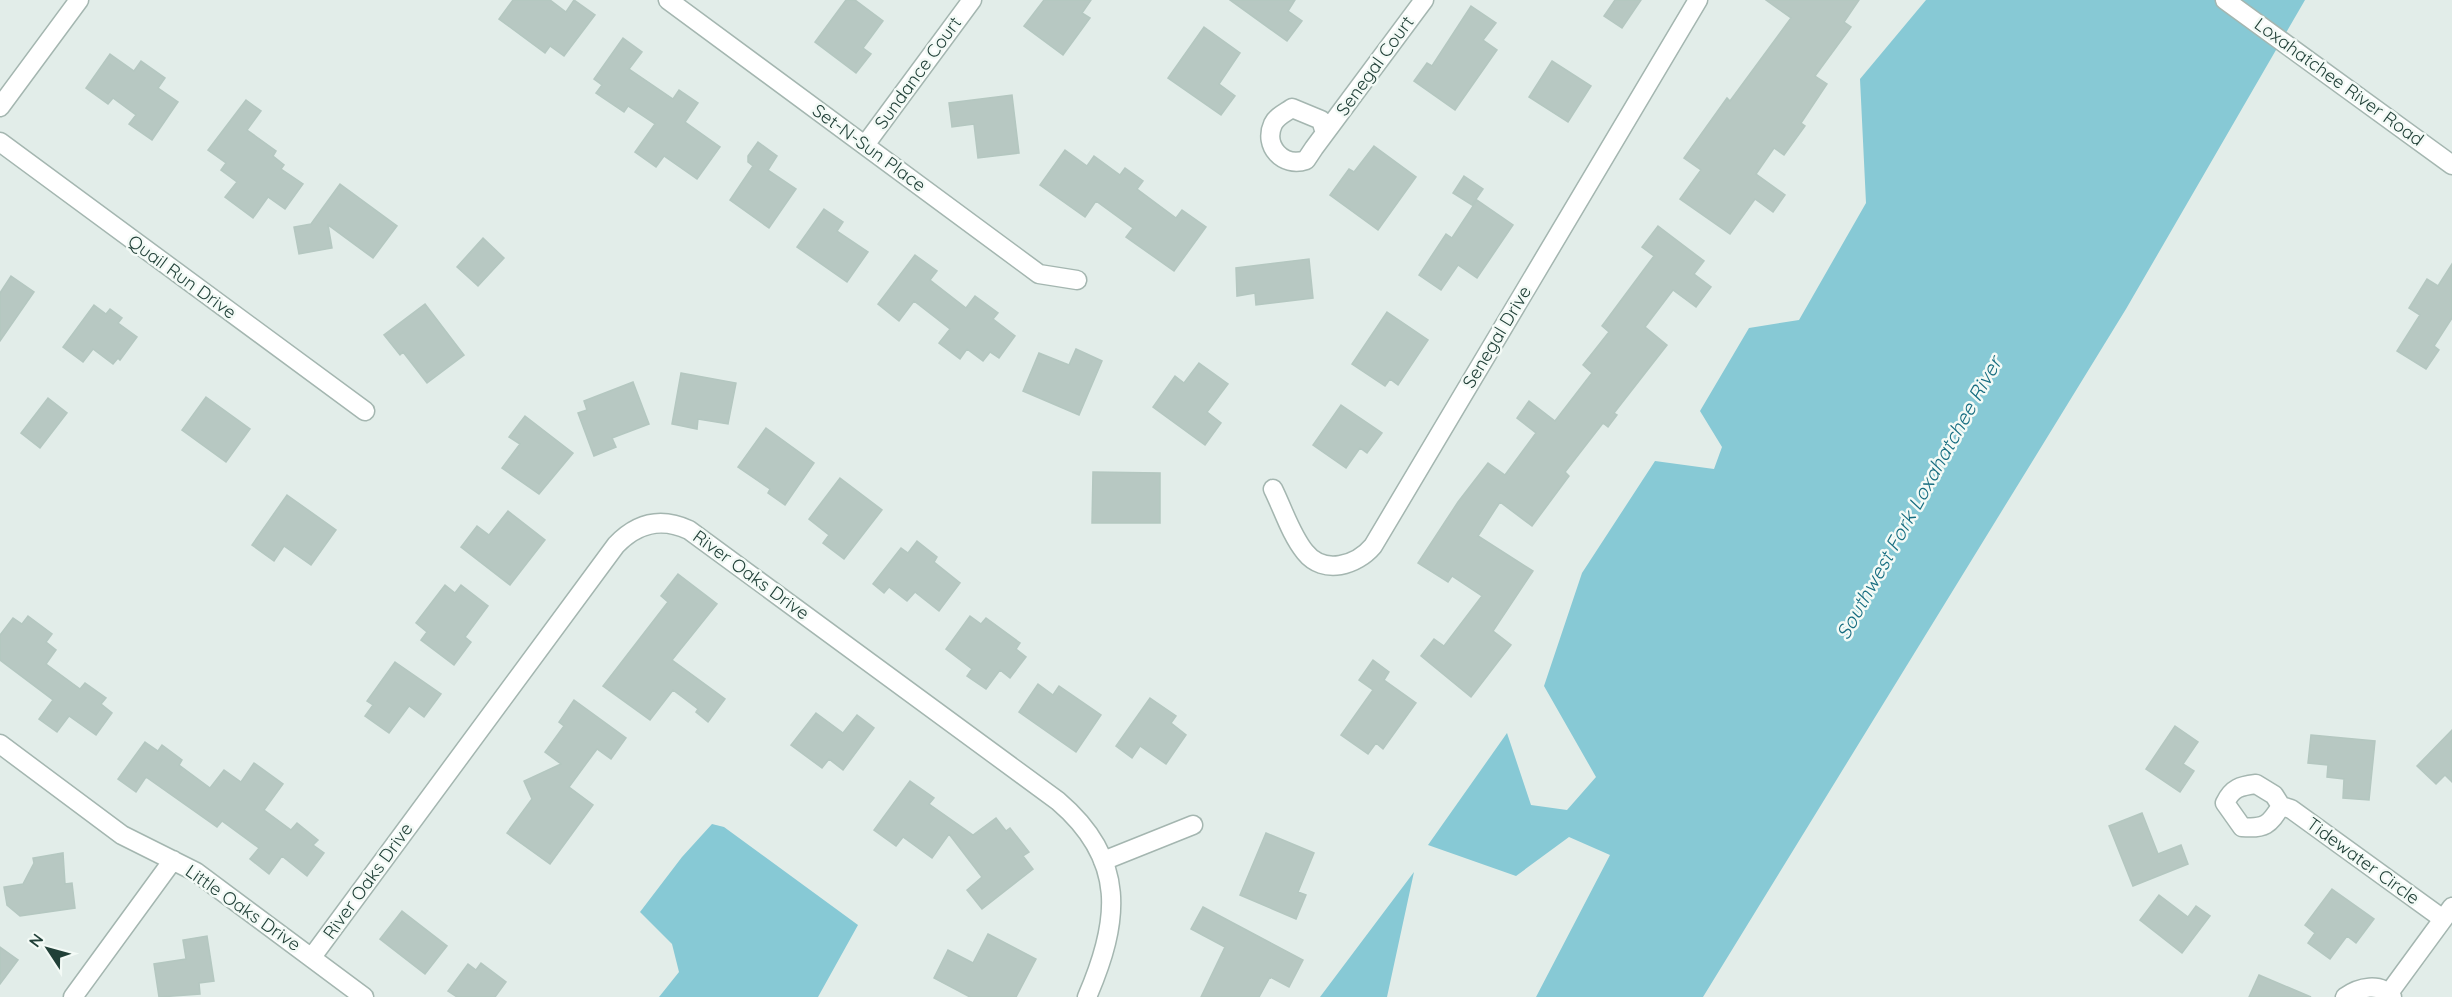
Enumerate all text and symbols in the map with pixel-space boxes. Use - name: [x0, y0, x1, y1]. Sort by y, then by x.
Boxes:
- street label: Senegal Court: [1331, 11, 1419, 120]
- street label: Sundance Court: [869, 12, 966, 133]
- street label: Loxahatchee River Road: [2250, 12, 2429, 151]
- street label: Set-N-Sun Place: [808, 99, 930, 196]
- street label: Quail Run Drive: [123, 229, 241, 324]
- street label: Senegal Drive: [1457, 281, 1536, 392]
- water label: Southwest Fork Loxahatchee River: [1830, 350, 2008, 643]
- street label: River Oaks Drive: [689, 525, 814, 625]
- street label: Tidewater Circle: [2302, 812, 2424, 909]
- street label: River Oaks Drive: [318, 818, 418, 943]
- street label: Little Oaks Drive: [181, 859, 305, 956]
- north arrow: [18, 919, 78, 979]
- text: N: [24, 930, 47, 951]

